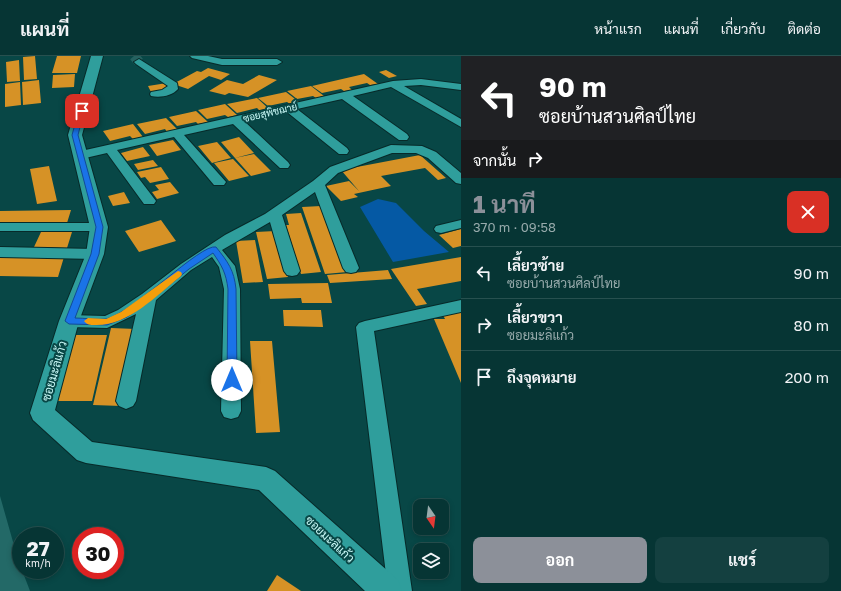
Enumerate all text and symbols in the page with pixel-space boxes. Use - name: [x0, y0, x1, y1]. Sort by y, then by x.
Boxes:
- text: แผนที่: [20, 17, 69, 40]
- text: หน้าแรก: [594, 20, 642, 37]
- text: แผนที่: [664, 20, 699, 37]
- text: เกี่ยวกับ: [721, 20, 765, 37]
- text: ติดต่อ: [787, 20, 821, 37]
- text: 90 m: [539, 70, 606, 103]
- icon: left: [473, 72, 525, 124]
- pin: [65, 94, 99, 128]
- street label: ซอยสุพิชฌาย์: [241, 99, 299, 126]
- icon: arrive: [71, 100, 93, 122]
- text: ซอยบ้านสวนศิลป์ไทย: [539, 105, 696, 127]
- icon: right: [524, 148, 546, 170]
- text: จากนั้น: [473, 151, 516, 169]
- text: 1 นาที: [473, 189, 535, 218]
- button: close: [787, 191, 829, 233]
- text: 370 m · 09:58: [473, 219, 556, 235]
- text: เลี้ยวซ้าย: [507, 256, 564, 274]
- icon: left: [473, 262, 495, 284]
- text: 90 m: [794, 264, 829, 282]
- text: ซอยบ้านสวนศิลป์ไทย: [507, 275, 620, 291]
- text: เลี้ยวขวา: [507, 308, 563, 326]
- icon: right: [473, 314, 495, 336]
- text: 80 m: [794, 316, 829, 334]
- text: ซอยมะลิแก้ว: [507, 327, 574, 343]
- street label: ซอยมะลิแก้ว: [38, 339, 70, 403]
- position arrow: [211, 359, 253, 401]
- icon: arrive: [473, 366, 495, 388]
- text: ถึงจุดหมาย: [507, 368, 577, 386]
- text: 200 m: [785, 368, 829, 386]
- north arrow: [413, 499, 449, 535]
- map controls: [413, 499, 449, 579]
- street label: ซอยมะลิแก้ว: [302, 512, 358, 566]
- speed limit sign: 30: [72, 527, 124, 579]
- text: 27: [26, 536, 50, 560]
- button: ออก: [473, 537, 647, 583]
- button: แชร์: [655, 537, 829, 583]
- button: layers: [413, 543, 449, 579]
- text: km/h: [25, 557, 51, 569]

